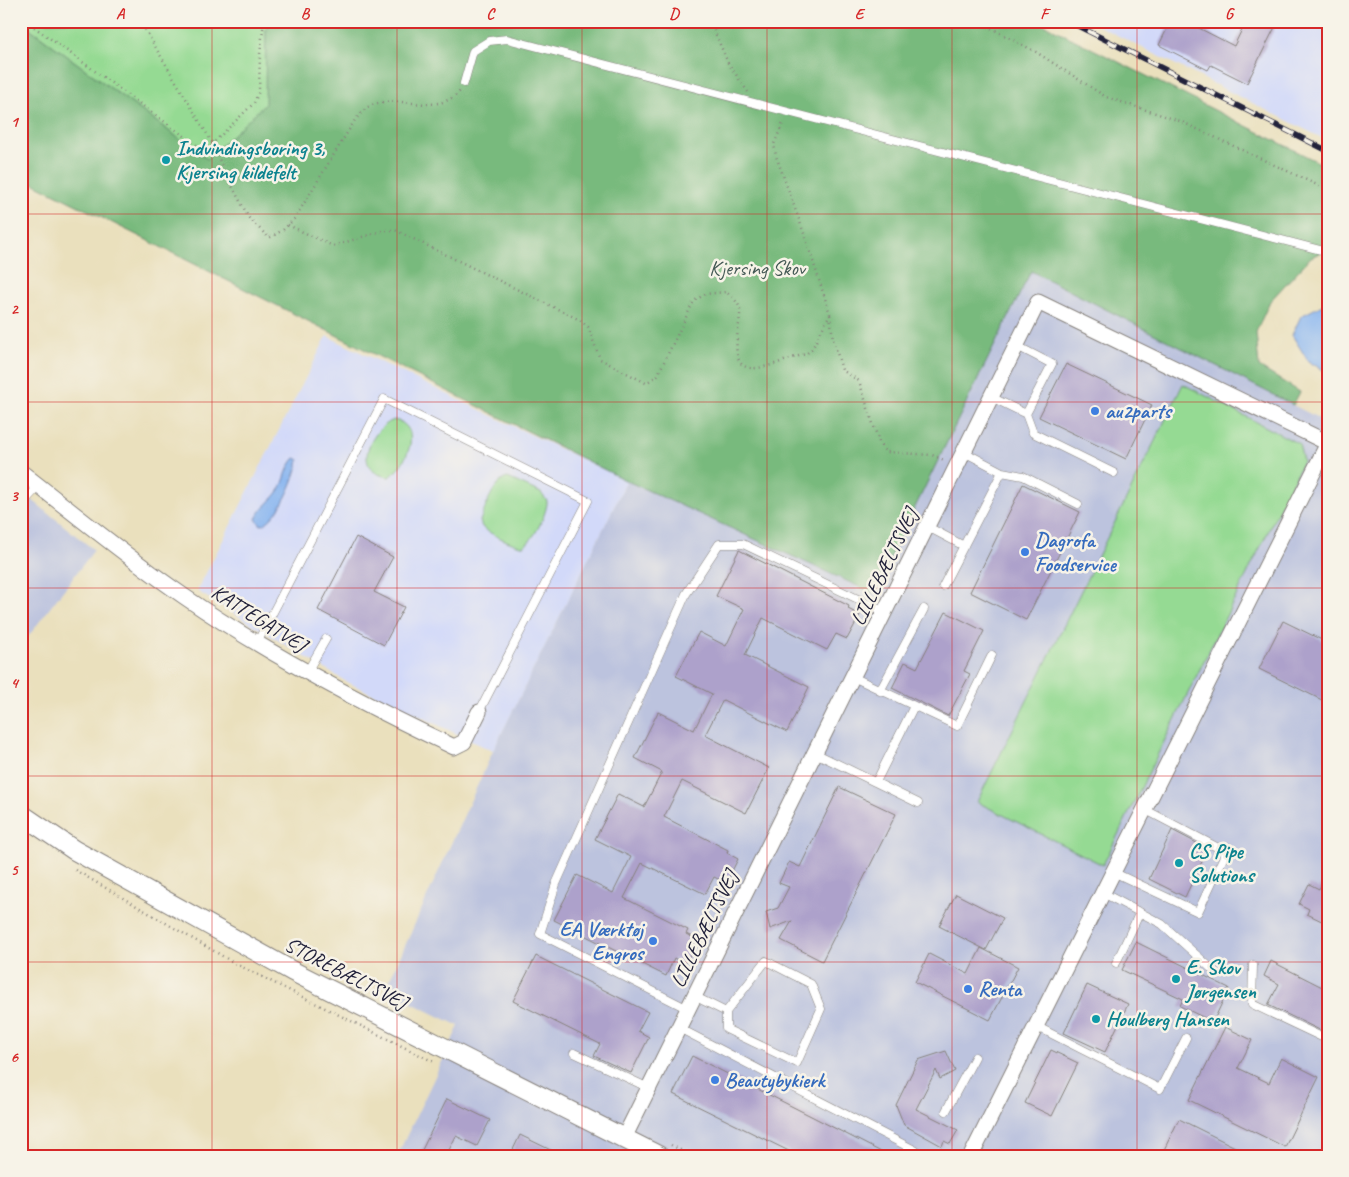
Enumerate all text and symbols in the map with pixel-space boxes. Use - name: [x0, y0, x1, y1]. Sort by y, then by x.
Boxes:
- text: A: [116, 4, 126, 24]
- text: B: [301, 4, 311, 24]
- text: C: [486, 4, 496, 24]
- text: D: [669, 4, 680, 24]
- text: E: [855, 4, 866, 24]
- text: F: [1040, 4, 1051, 24]
- text: G: [1225, 4, 1235, 24]
- text: 1: [10, 112, 19, 132]
- place label: Indvindingsboring 3, Kjersing kildefelt: [176, 135, 325, 185]
- marker: Indvindingsboring 3, Kjersing kildefelt: [160, 154, 172, 166]
- park label: Kjersing Skov: [709, 255, 807, 281]
- text: 2: [10, 299, 19, 319]
- place label: au2parts: [1105, 398, 1173, 424]
- marker: au2parts: [1089, 405, 1101, 417]
- text: 3: [10, 486, 19, 506]
- street label: LILLEBÆLTSVEJ: [845, 501, 925, 629]
- place label: Dagrofa Foodservice: [1035, 527, 1118, 577]
- marker: Dagrofa Foodservice: [1019, 546, 1031, 558]
- street label: KATTEGATVEJ: [207, 579, 314, 659]
- text: 4: [10, 673, 19, 693]
- place label: CS Pipe Solutions: [1189, 838, 1257, 888]
- marker: CS Pipe Solutions: [1173, 857, 1185, 869]
- text: 5: [11, 860, 20, 880]
- street label: LILLEBÆLTSVEJ: [665, 863, 745, 991]
- place label: EA Værktøj Engros: [559, 916, 646, 966]
- street label: STOREBÆLTSVEJ: [280, 931, 415, 1017]
- marker: EA Værktøj Engros: [647, 935, 659, 947]
- place label: E. Skov Jørgensen: [1184, 954, 1256, 1004]
- marker: E. Skov Jørgensen: [1170, 973, 1182, 985]
- place label: Renta: [978, 976, 1023, 1002]
- marker: Renta: [962, 983, 974, 995]
- place label: Houlberg Hansen: [1106, 1006, 1230, 1032]
- marker: Houlberg Hansen: [1090, 1013, 1102, 1025]
- text: 6: [10, 1047, 19, 1067]
- place label: Beautybykierk: [725, 1067, 827, 1094]
- marker: Beautybykierk: [709, 1074, 721, 1086]

